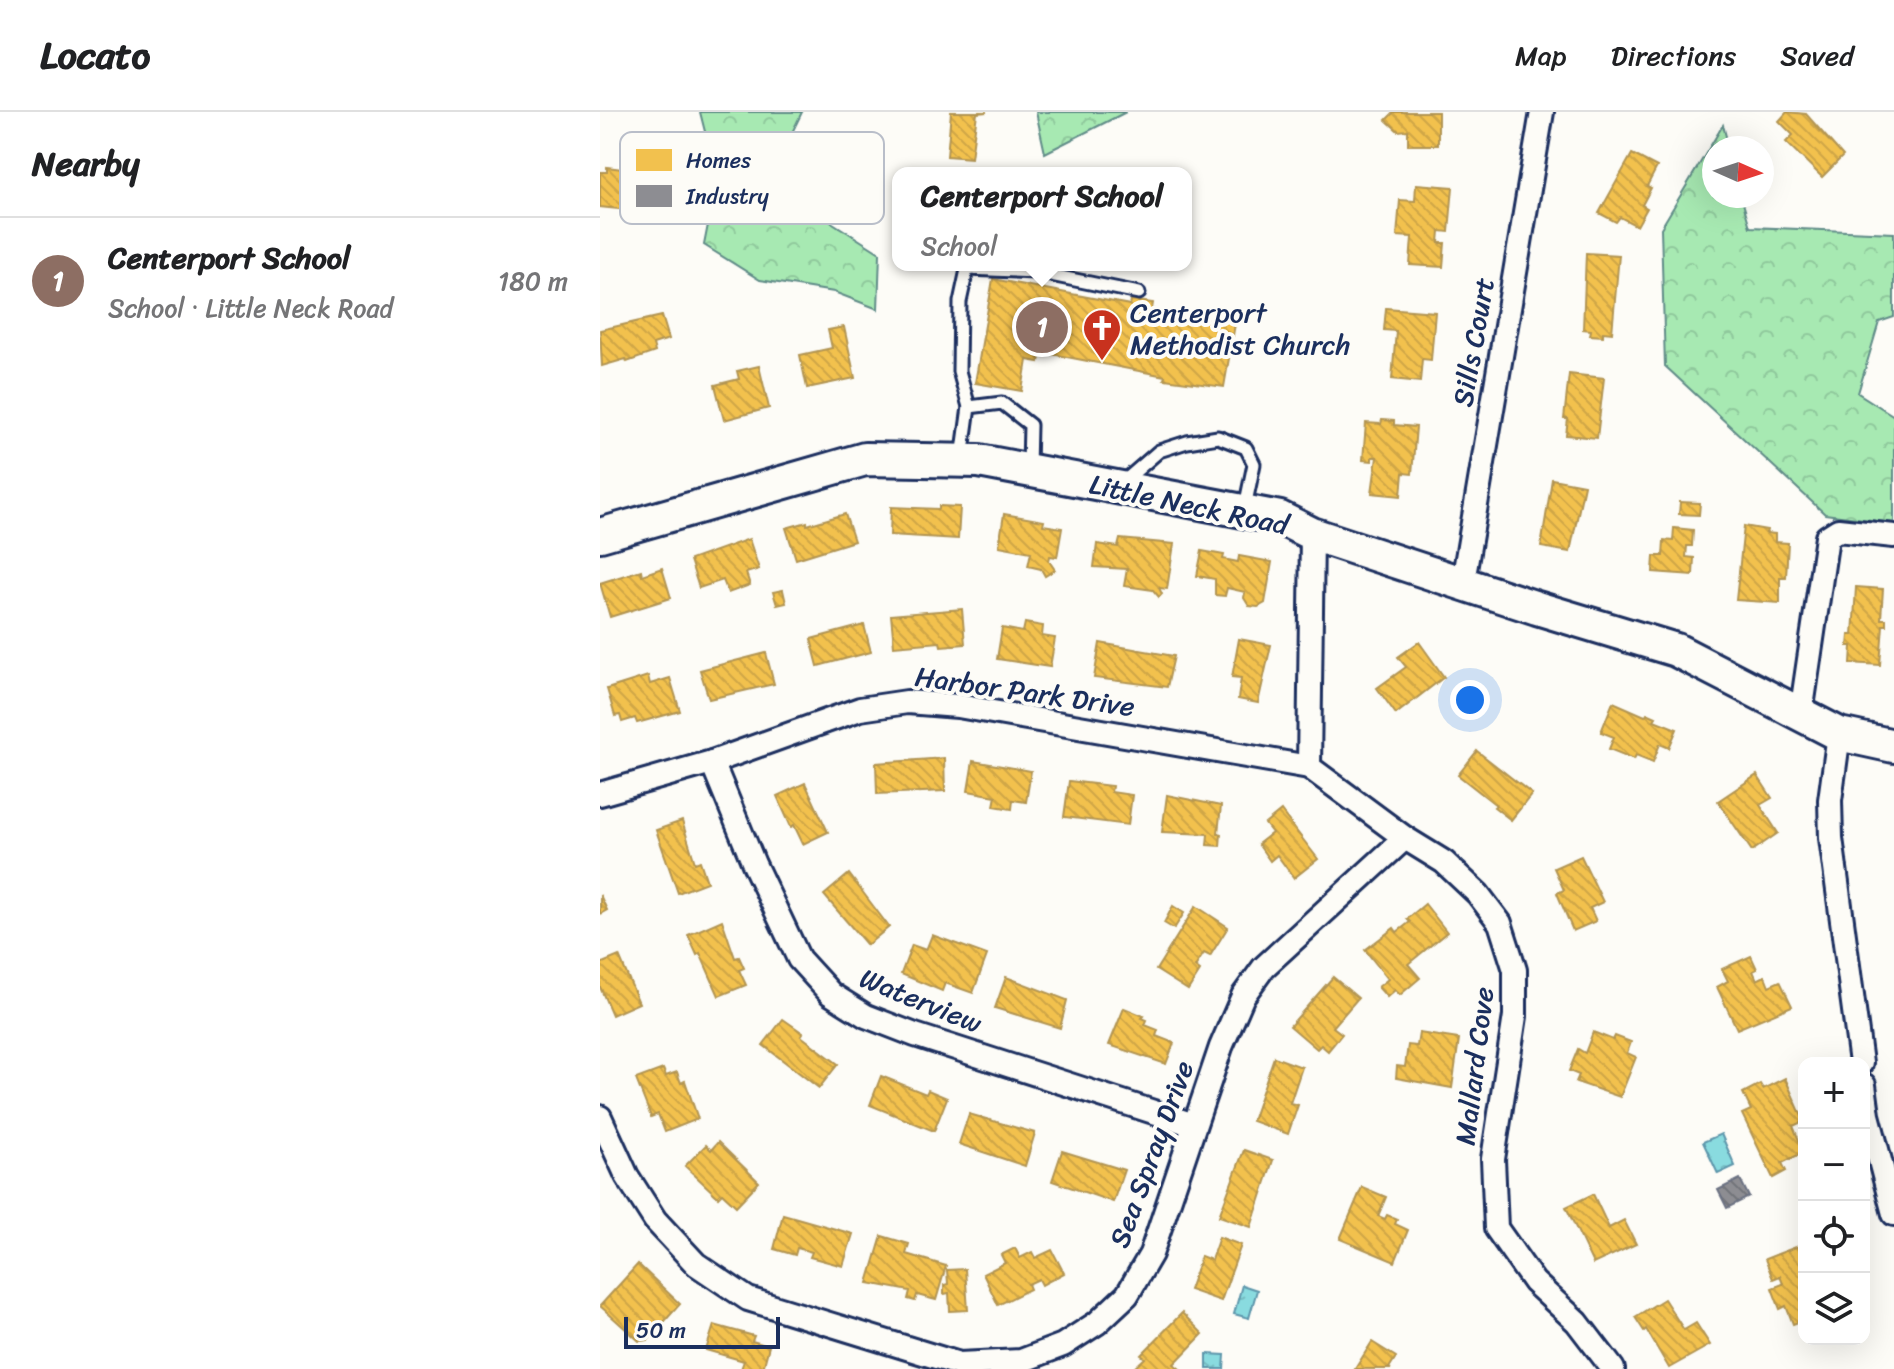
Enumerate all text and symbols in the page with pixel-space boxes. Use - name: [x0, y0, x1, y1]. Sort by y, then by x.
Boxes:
- text: Locato: [40, 22, 150, 89]
- text: Map: [1515, 31, 1567, 80]
- text: Directions: [1611, 31, 1736, 80]
- text: Saved: [1780, 31, 1854, 80]
- legend: [620, 132, 884, 224]
- text: Nearby: [32, 134, 140, 194]
- north arrow: [1702, 136, 1774, 208]
- text: Homes: [686, 141, 752, 180]
- popup: [892, 167, 1192, 271]
- text: Centerport School: [921, 169, 1163, 223]
- text: Industry: [685, 177, 770, 216]
- text: School: [921, 223, 997, 269]
- text: Centerport School: [108, 231, 351, 285]
- text: 1: [52, 258, 64, 304]
- text: 180 m: [498, 258, 568, 304]
- street label: Sills Court: [1438, 274, 1509, 411]
- text: School · Little Neck Road: [108, 285, 393, 331]
- place label: Centerport Methodist Church: [1130, 288, 1351, 369]
- pin: 1: [1016, 297, 1068, 357]
- church icon: Centerport Methodist Church: [1081, 307, 1123, 362]
- street label: Little Neck Road: [1085, 459, 1295, 550]
- street label: Harbor Park Drive: [912, 652, 1138, 731]
- your location: [1450, 680, 1490, 720]
- street label: Waterview: [852, 954, 990, 1047]
- street label: Mallard Cove: [1440, 984, 1509, 1148]
- street label: Sea Spray Drive: [1095, 1054, 1208, 1255]
- map controls: [1798, 1057, 1870, 1345]
- button: +: [1798, 1057, 1870, 1129]
- button: −: [1798, 1129, 1870, 1201]
- button: locate: [1798, 1201, 1870, 1273]
- button: layers: [1798, 1273, 1870, 1345]
- text: 50 m: [636, 1311, 686, 1350]
- scale bar: [624, 1313, 780, 1349]

